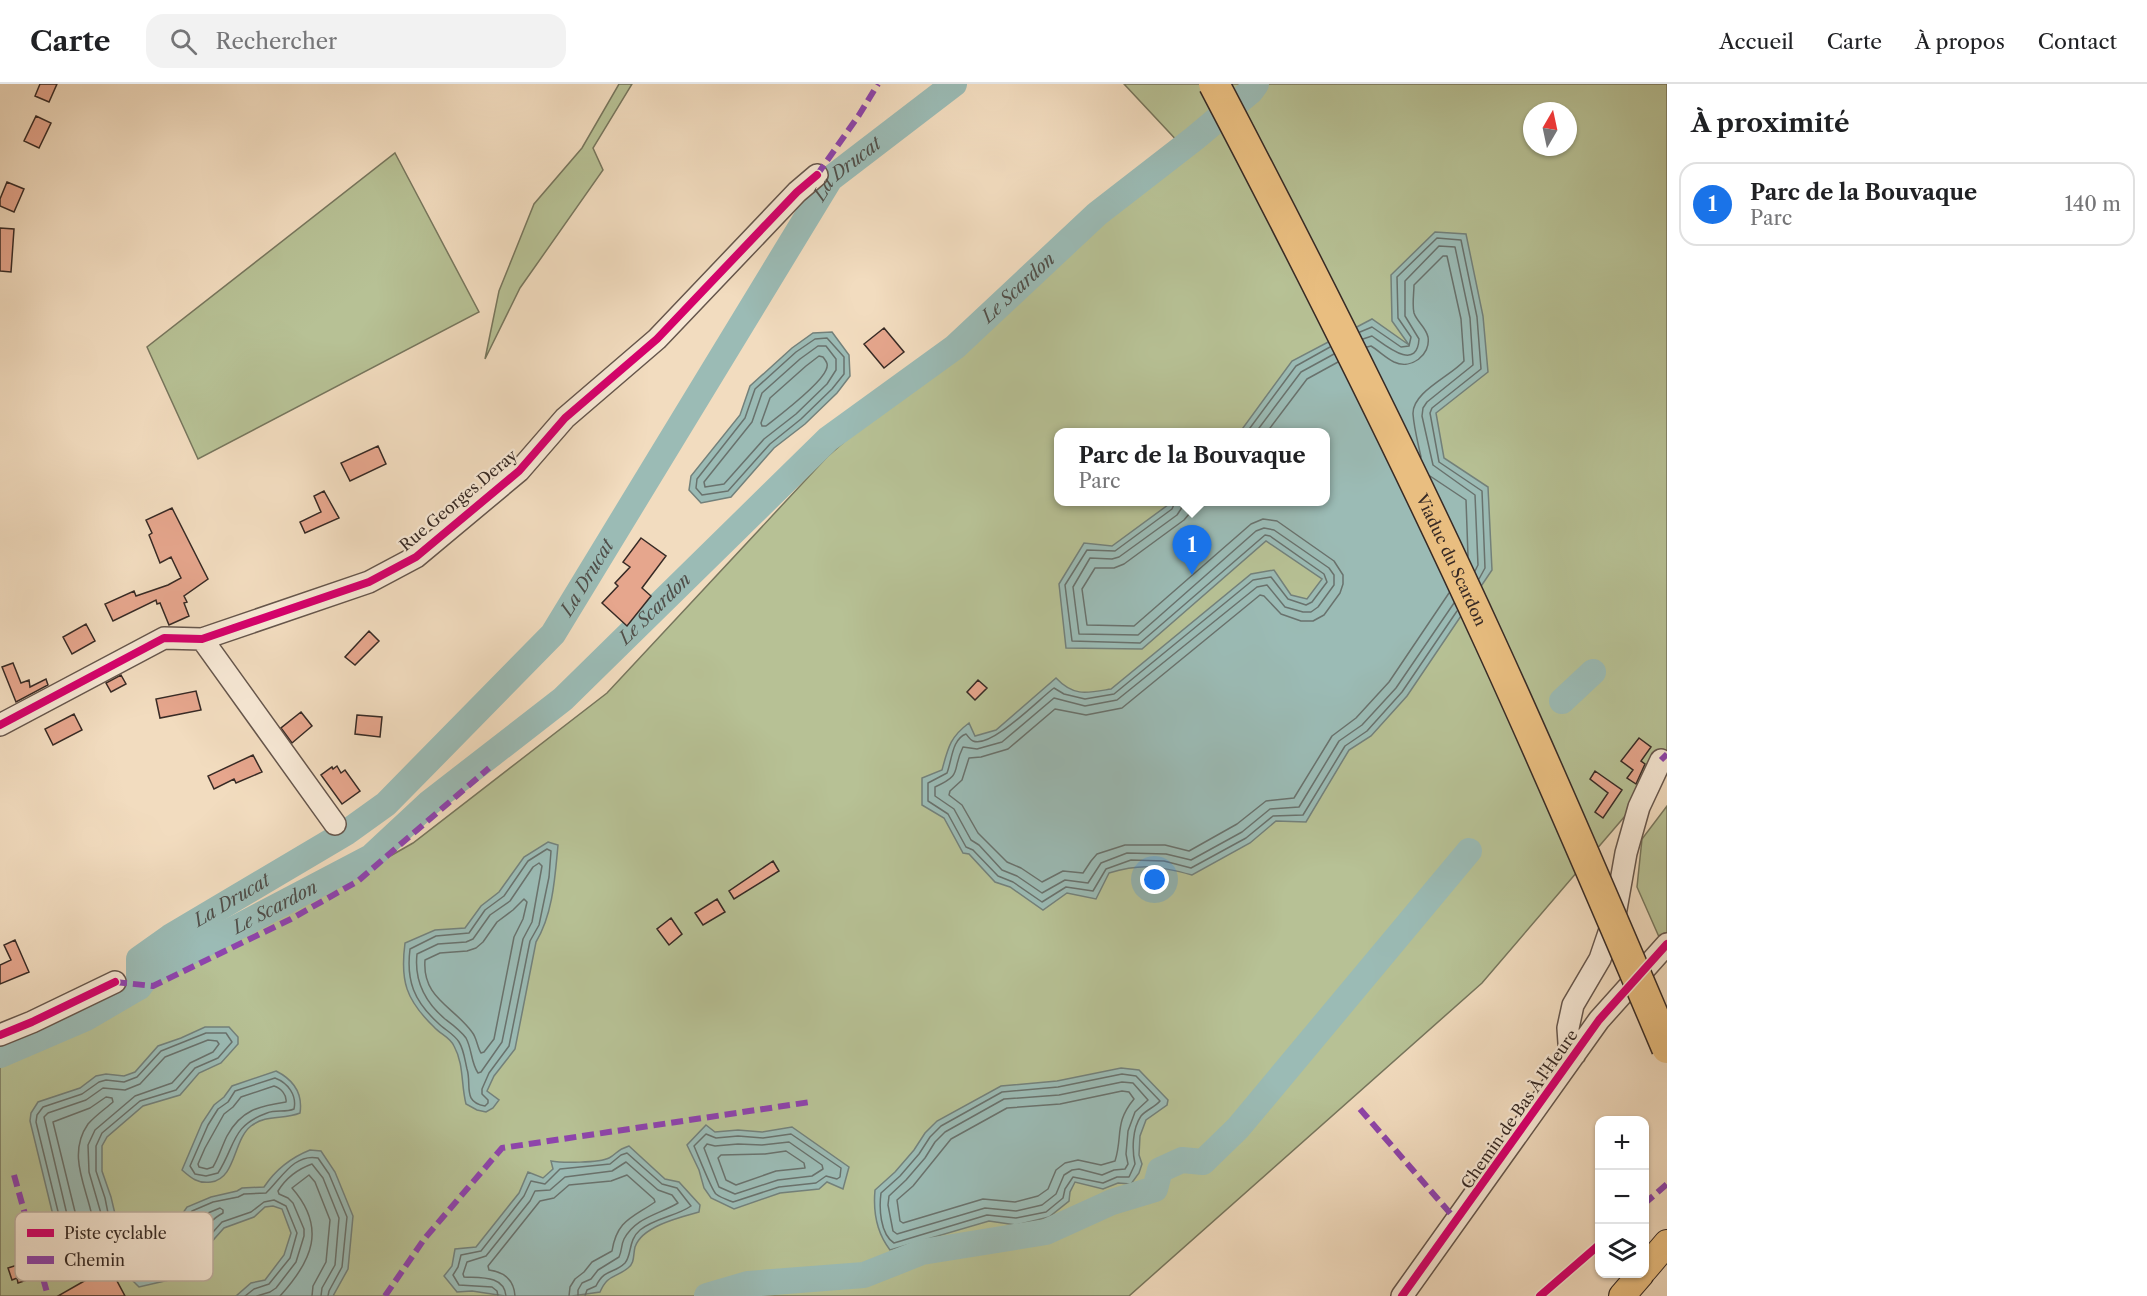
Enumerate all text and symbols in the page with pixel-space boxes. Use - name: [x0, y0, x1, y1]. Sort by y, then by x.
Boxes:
- search box: [146, 14, 566, 68]
- text: Carte: [30, 24, 110, 58]
- icon: search: [167, 25, 200, 58]
- text: Rechercher: [215, 28, 337, 55]
- text: Accueil: [1719, 29, 1794, 54]
- text: Carte: [1827, 29, 1882, 54]
- text: À propos: [1915, 29, 2005, 54]
- text: Contact: [2038, 29, 2117, 54]
- north arrow: [1523, 102, 1577, 156]
- text: À proximité: [1691, 107, 1850, 139]
- water label: La Drucat: [807, 132, 887, 206]
- text: Parc de la Bouvaque: [1750, 179, 1977, 206]
- text: 1: [1708, 192, 1717, 216]
- text: 140 m: [2064, 192, 2121, 216]
- text: Parc: [1750, 206, 1792, 230]
- water label: Le Scardon: [975, 248, 1060, 329]
- popup: [1054, 428, 1330, 506]
- text: Parc de la Bouvaque: [1078, 442, 1306, 469]
- street label: Rue Georges Deray: [395, 444, 522, 555]
- text: Parc: [1078, 469, 1121, 493]
- street label: Viaduc du Scardon: [1412, 490, 1491, 629]
- pin: 1: [1172, 526, 1212, 575]
- water label: La Drucat: [555, 534, 620, 622]
- water label: Le Scardon: [613, 568, 696, 651]
- your location: [1140, 865, 1169, 894]
- water label: La Drucat: [188, 868, 276, 932]
- water label: Le Scardon: [227, 876, 321, 940]
- street label: Chemin de Bas À l'Heure: [1456, 1025, 1582, 1193]
- map controls: [1595, 1116, 1649, 1278]
- button: +: [1595, 1116, 1649, 1170]
- button: −: [1595, 1170, 1649, 1224]
- legend: [15, 1212, 213, 1281]
- text: Piste cyclable: [64, 1223, 167, 1243]
- button: layers: [1595, 1224, 1649, 1278]
- text: Chemin: [64, 1250, 125, 1270]

